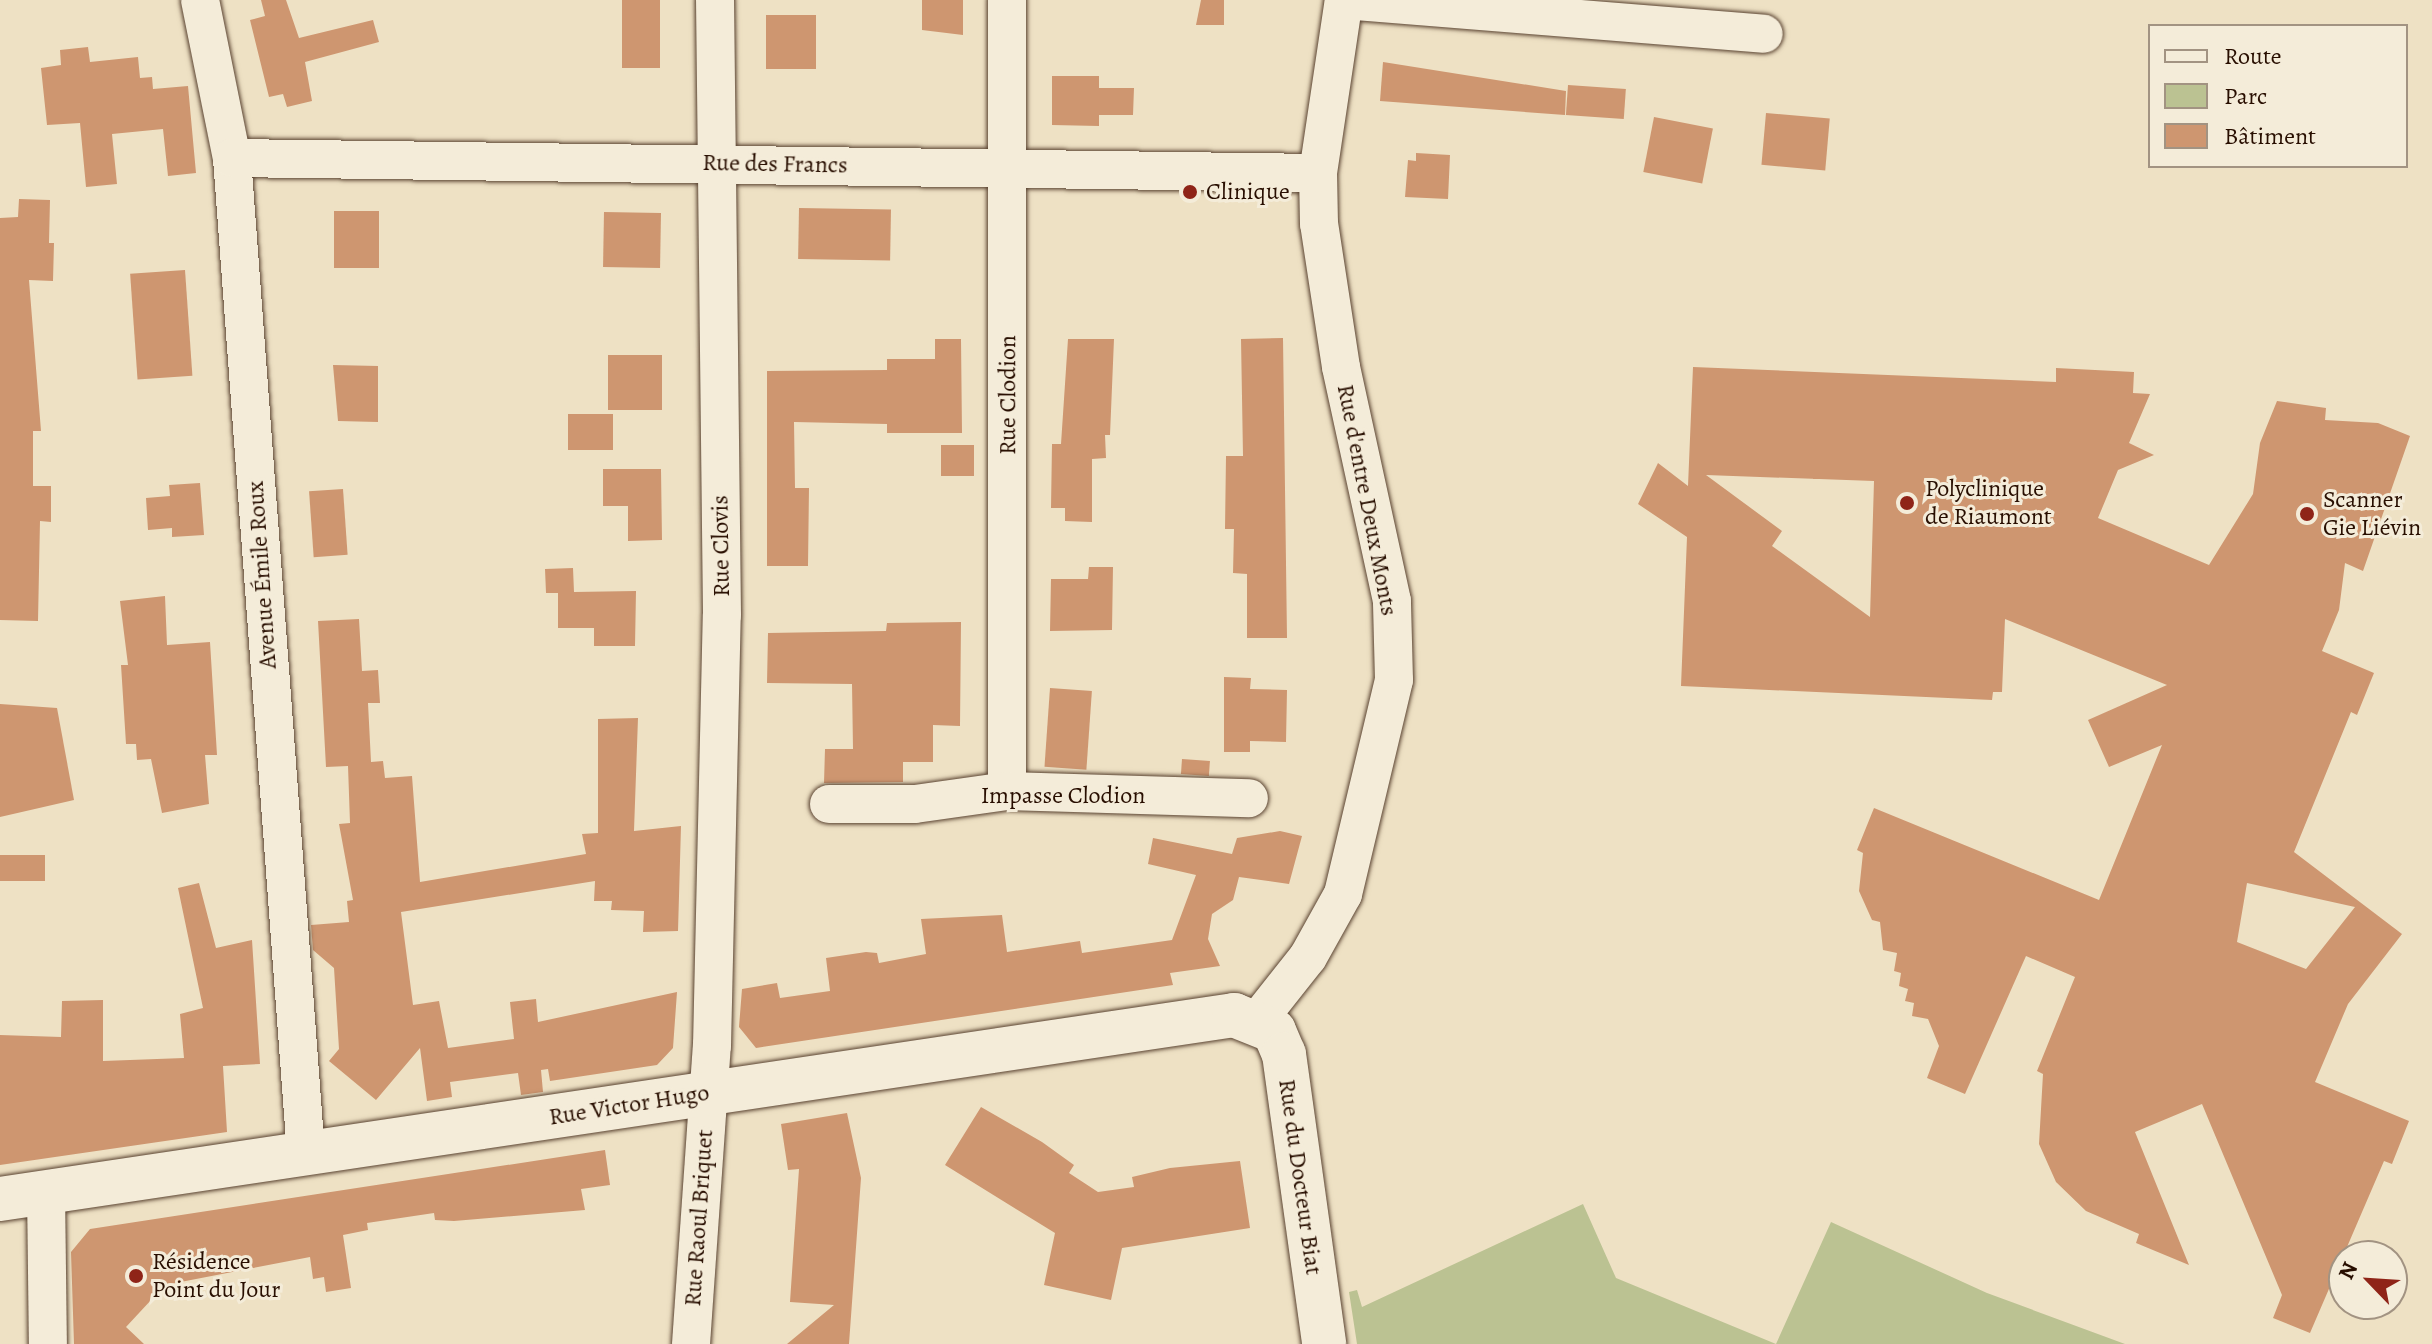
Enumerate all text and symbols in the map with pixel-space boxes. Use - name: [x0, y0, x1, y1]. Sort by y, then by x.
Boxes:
- legend: [2148, 24, 2408, 168]
- text: Route: [2224, 40, 2282, 72]
- text: Parc: [2224, 80, 2267, 112]
- text: Bâtiment: [2224, 120, 2316, 152]
- street label: Rue des Francs: [702, 148, 848, 180]
- place label: Clinique: [1206, 178, 1290, 206]
- marker: Clinique: [1181, 183, 1199, 201]
- street label: Rue Clodion: [994, 335, 1022, 455]
- street label: Rue d'entre Deux Monts: [1330, 382, 1404, 618]
- place label: Polyclinique de Riaumont: [1925, 475, 2052, 531]
- street label: Avenue Émile Roux: [241, 480, 283, 670]
- place label: Scanner Gie Liévin: [2323, 486, 2421, 542]
- marker: Polyclinique de Riaumont: [1896, 492, 1918, 514]
- street label: Rue Clovis: [706, 495, 736, 597]
- marker: Scanner Gie Liévin: [2298, 505, 2316, 523]
- street label: Impasse Clodion: [981, 782, 1145, 810]
- street label: Rue du Docteur Biat: [1272, 1077, 1328, 1277]
- street label: Rue Victor Hugo: [547, 1078, 711, 1132]
- street label: Rue Raoul Briquet: [678, 1128, 720, 1308]
- north arrow: [2328, 1240, 2408, 1320]
- place label: Résidence Point du Jour: [152, 1248, 280, 1304]
- text: N: [2331, 1257, 2365, 1284]
- marker: Résidence Point du Jour: [127, 1267, 145, 1285]

